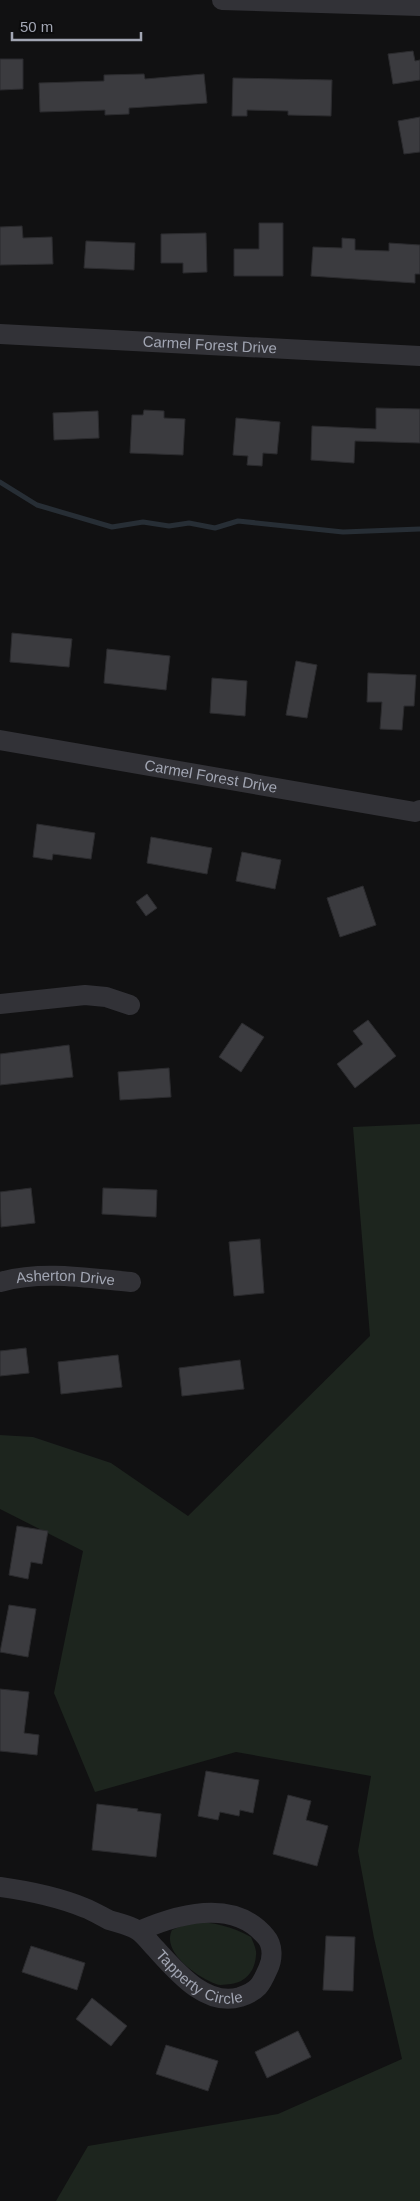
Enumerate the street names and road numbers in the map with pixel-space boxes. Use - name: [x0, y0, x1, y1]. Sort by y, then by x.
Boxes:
- street label: Carmel Forest Drive: [142, 332, 277, 356]
- street label: Carmel Forest Drive: [143, 756, 279, 796]
- street label: Asherton Drive: [15, 1267, 116, 1288]
- street label: Tapperty Circle: [153, 1946, 244, 2007]

